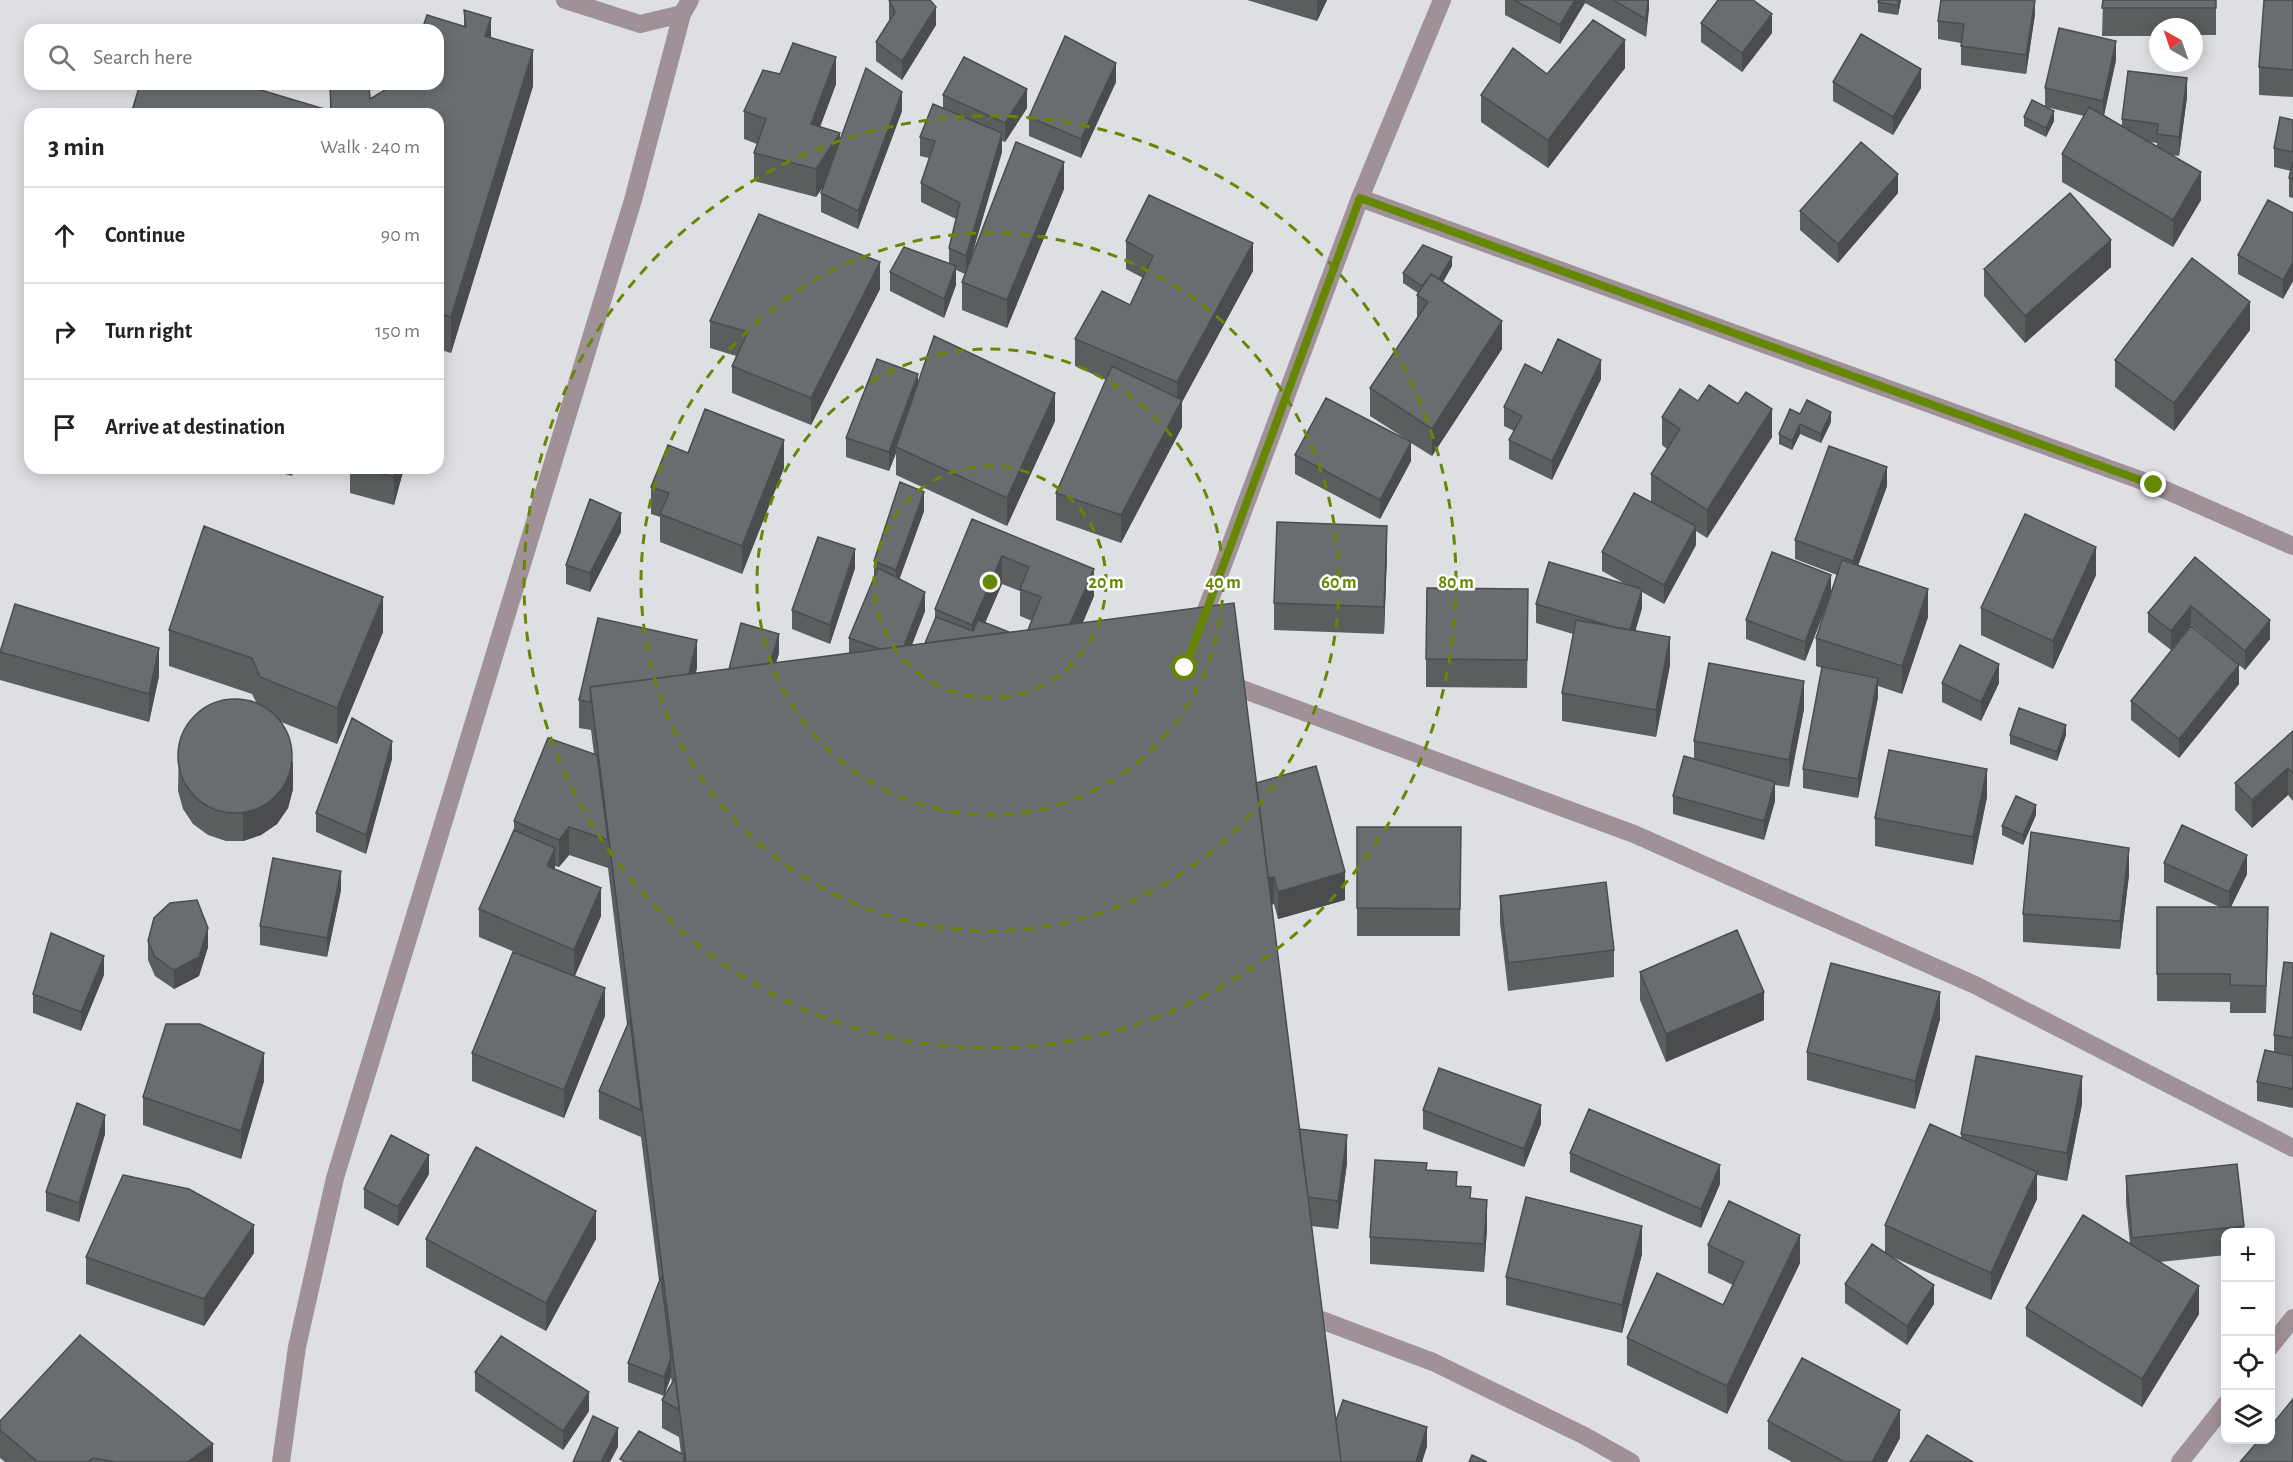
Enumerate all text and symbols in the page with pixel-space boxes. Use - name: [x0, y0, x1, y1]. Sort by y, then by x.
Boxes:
- north arrow: [2149, 18, 2203, 72]
- search box: [24, 24, 444, 90]
- icon: search: [45, 41, 78, 74]
- text: Search here: [93, 46, 192, 68]
- text: 3 min: [48, 134, 105, 160]
- text: Walk · 240 m: [320, 137, 420, 157]
- icon: ahead: [48, 219, 81, 252]
- text: Continue: [105, 224, 185, 246]
- text: 90 m: [381, 225, 420, 245]
- icon: right: [48, 315, 81, 348]
- text: Turn right: [105, 320, 192, 342]
- text: 150 m: [375, 321, 420, 341]
- icon: arrive: [48, 411, 81, 444]
- text: Arrive at destination: [105, 416, 285, 438]
- route end: [2140, 471, 2166, 497]
- centre of rings: [980, 572, 1000, 592]
- text: 20 m: [1088, 574, 1124, 592]
- text: 40 m: [1205, 574, 1241, 592]
- text: 60 m: [1321, 574, 1357, 592]
- text: 80 m: [1438, 574, 1474, 592]
- route start: [1171, 654, 1197, 680]
- map controls: [2221, 1228, 2275, 1444]
- button: +: [2221, 1228, 2275, 1282]
- button: −: [2221, 1282, 2275, 1336]
- button: locate: [2221, 1336, 2275, 1390]
- button: layers: [2221, 1390, 2275, 1444]

